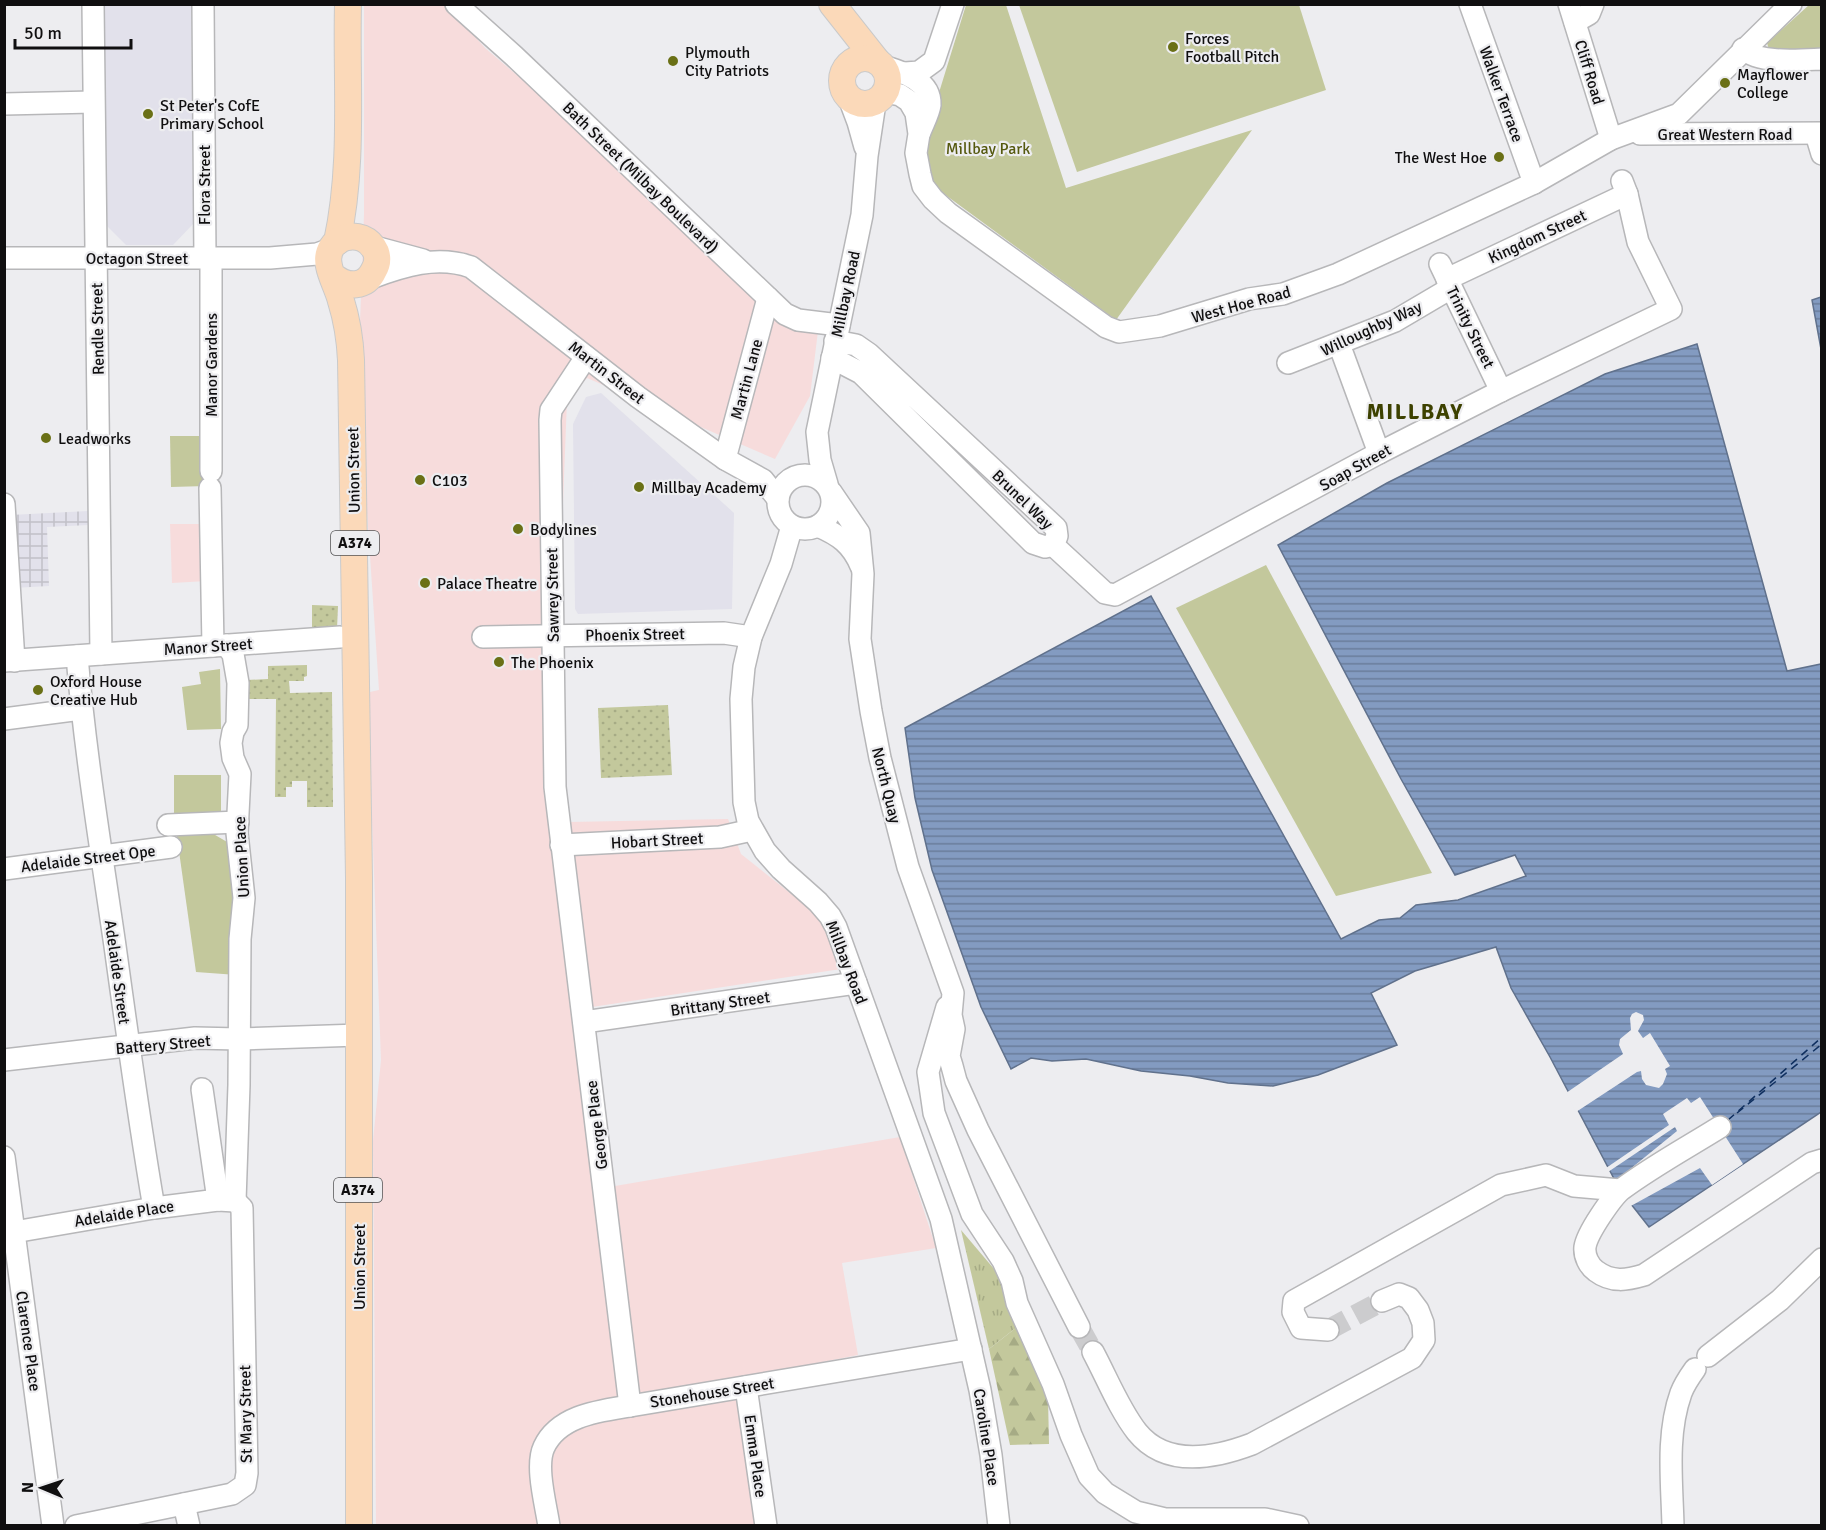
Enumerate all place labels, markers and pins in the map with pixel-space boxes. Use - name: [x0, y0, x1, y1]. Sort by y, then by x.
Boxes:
- place label: Forces Football Pitch: [1185, 29, 1279, 67]
- marker: Forces Football Pitch: [1166, 40, 1180, 54]
- place label: Plymouth City Patriots: [685, 43, 769, 81]
- marker: Plymouth City Patriots: [666, 54, 680, 68]
- place label: Mayflower College: [1737, 65, 1809, 103]
- marker: Mayflower College: [1718, 76, 1732, 90]
- place label: St Peter's CofE Primary School: [160, 96, 264, 134]
- marker: St Peter's CofE Primary School: [141, 107, 155, 121]
- place label: The West Hoe: [1395, 148, 1487, 168]
- marker: The West Hoe: [1492, 150, 1506, 164]
- place label: Leadworks: [58, 429, 131, 449]
- marker: Leadworks: [39, 431, 53, 445]
- place label: C103: [432, 471, 468, 491]
- marker: C103: [413, 473, 427, 487]
- place label: Millbay Academy: [651, 478, 767, 498]
- marker: Millbay Academy: [632, 480, 646, 494]
- place label: Bodylines: [530, 520, 597, 540]
- marker: Bodylines: [511, 522, 525, 536]
- place label: Palace Theatre: [437, 574, 537, 594]
- marker: Palace Theatre: [418, 576, 432, 590]
- place label: The Phoenix: [511, 653, 594, 673]
- marker: The Phoenix: [492, 655, 506, 669]
- place label: Oxford House Creative Hub: [50, 672, 142, 710]
- marker: Oxford House Creative Hub: [31, 683, 45, 697]

